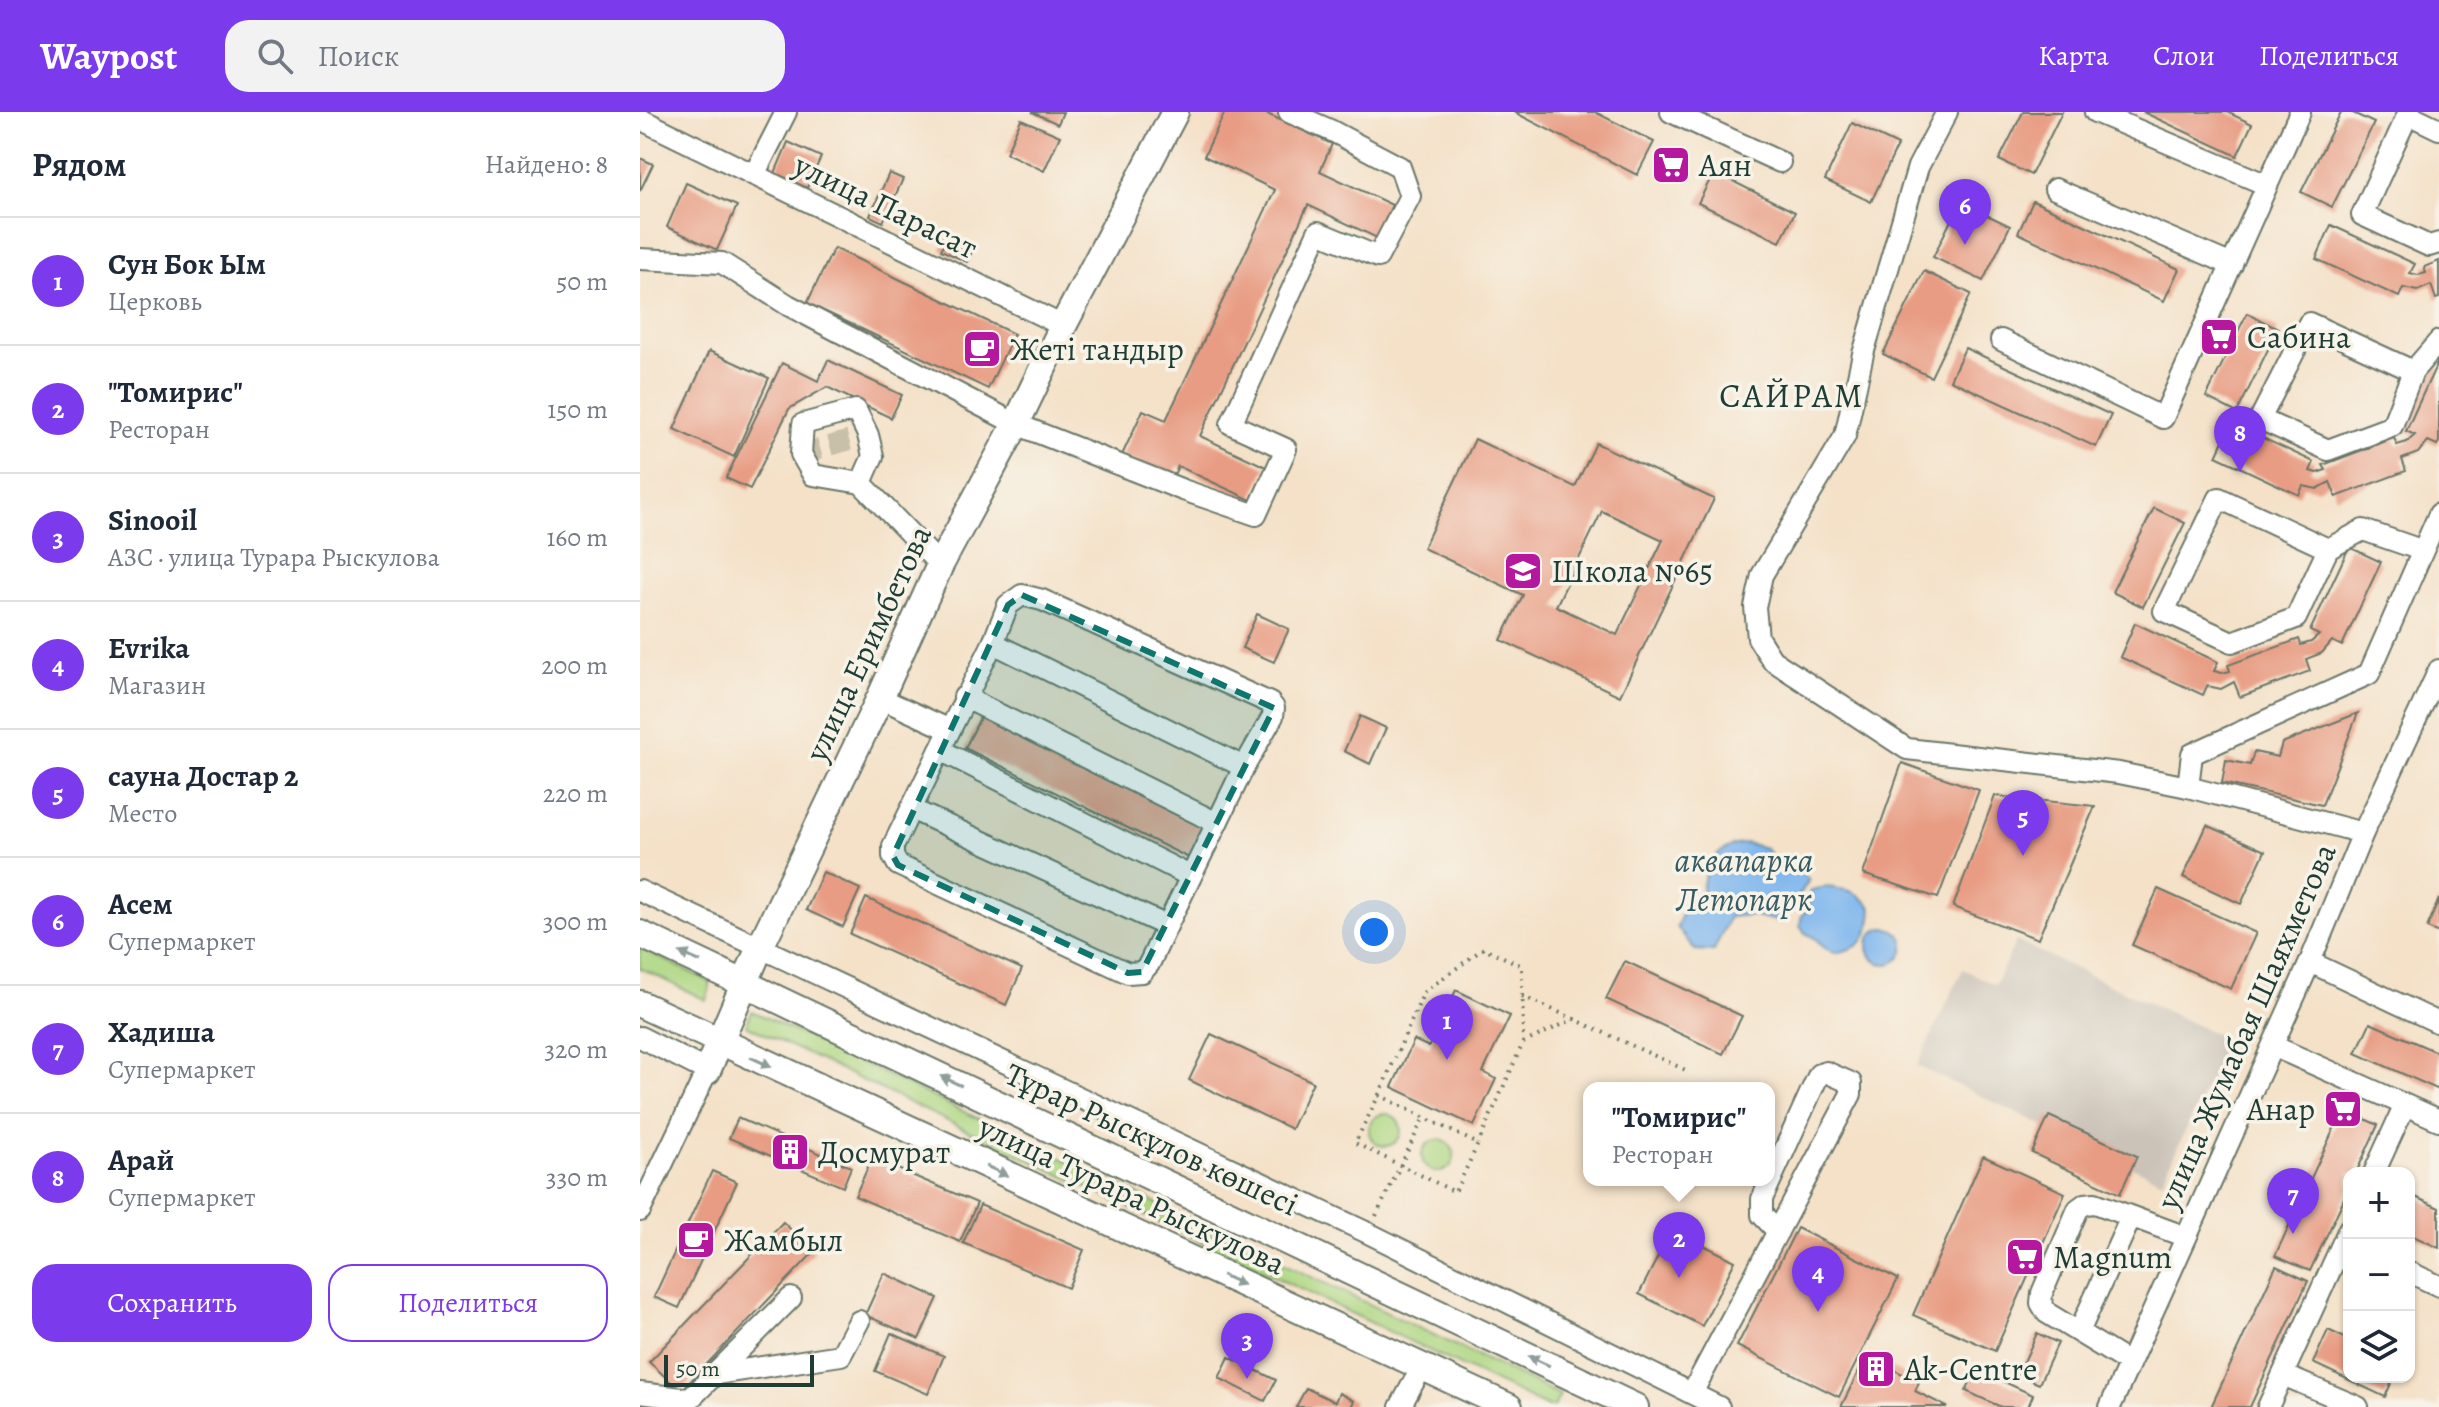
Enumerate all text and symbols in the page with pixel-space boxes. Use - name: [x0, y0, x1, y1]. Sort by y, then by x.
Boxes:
- search box: [225, 20, 785, 92]
- text: Waypost: [40, 30, 177, 82]
- icon: search: [253, 34, 297, 78]
- text: Поиск: [317, 36, 399, 76]
- text: Карта: [2038, 37, 2109, 75]
- text: Слои: [2153, 37, 2215, 75]
- text: Поделиться: [2259, 37, 2399, 75]
- text: Рядом: [32, 141, 126, 188]
- street label: улица Парасат: [786, 142, 985, 269]
- place label: Аян: [1698, 143, 1752, 187]
- supermarket icon: Аян: [1650, 144, 1692, 186]
- text: Найдено: 8: [485, 147, 608, 182]
- pin: 6: [1939, 179, 1991, 245]
- text: Сун Бок Ым: [108, 244, 266, 284]
- text: 1: [53, 264, 63, 299]
- text: 50 m: [556, 264, 608, 299]
- text: Церковь: [108, 284, 202, 319]
- place label: Сабина: [2247, 315, 2351, 359]
- supermarket icon: Сабина: [2198, 316, 2240, 358]
- place label: Жеті тандыр: [1010, 327, 1184, 371]
- cafe icon: Жеті тандыр: [961, 328, 1003, 370]
- text: "Томирис": [108, 372, 243, 412]
- district label: САЙРАМ: [1719, 372, 1865, 419]
- text: 2: [52, 392, 64, 427]
- text: 150 m: [547, 392, 608, 427]
- pin: 8: [2214, 406, 2266, 472]
- text: Ресторан: [108, 412, 210, 447]
- text: Sinooil: [108, 500, 197, 540]
- street label: улица Еримбетова: [794, 518, 942, 769]
- text: 3: [52, 520, 64, 555]
- text: 160 m: [546, 520, 608, 555]
- text: АЗС · улица Турара Рыскулова: [108, 540, 440, 575]
- place label: Школа №65: [1551, 549, 1713, 593]
- school or university icon: Школа №65: [1502, 550, 1544, 592]
- text: Evrika: [108, 628, 190, 668]
- text: 4: [52, 648, 64, 683]
- text: 200 m: [541, 648, 608, 683]
- text: Магазин: [108, 668, 206, 703]
- text: сауна Достар 2: [108, 756, 298, 796]
- text: 5: [52, 776, 64, 811]
- text: 220 m: [543, 776, 608, 811]
- pin: 5: [1997, 790, 2049, 856]
- text: Место: [108, 796, 177, 831]
- street label: улица Жумабая Шаяхметова: [2145, 836, 2347, 1217]
- water label: аквапарка Летопарк: [1674, 837, 1814, 923]
- text: Асем: [108, 884, 173, 924]
- text: 6: [52, 904, 64, 939]
- text: 300 m: [543, 904, 608, 939]
- your location: [1354, 912, 1394, 952]
- text: Супермаркет: [108, 924, 256, 959]
- one-way arrow: [679, 950, 702, 964]
- pin: 1: [1421, 994, 1473, 1060]
- text: Хадиша: [108, 1012, 215, 1052]
- text: 7: [52, 1032, 64, 1067]
- text: 320 m: [544, 1032, 608, 1067]
- text: Супермаркет: [108, 1052, 256, 1087]
- street label: Тұрар Рыскұлов көшесі: [998, 1052, 1306, 1226]
- one-way arrow: [749, 1055, 773, 1068]
- one-way arrow: [939, 1074, 962, 1088]
- popup: [1583, 1082, 1775, 1186]
- place label: Анар: [2246, 1087, 2315, 1131]
- supermarket icon: Анар: [2322, 1088, 2364, 1130]
- text: "Томирис": [1612, 1097, 1746, 1137]
- street label: улица Турара Рыскулова: [971, 1104, 1293, 1286]
- place label: Досмурат: [818, 1130, 950, 1174]
- building icon: Досмурат: [769, 1131, 811, 1173]
- text: Ресторан: [1612, 1137, 1713, 1172]
- text: Арай: [108, 1140, 174, 1180]
- text: 8: [52, 1160, 64, 1195]
- text: 330 m: [546, 1160, 608, 1195]
- one-way arrow: [985, 1164, 1009, 1177]
- map controls: [2343, 1167, 2415, 1383]
- button: +: [2343, 1167, 2415, 1239]
- pin: 7: [2267, 1168, 2319, 1234]
- text: Супермаркет: [108, 1180, 256, 1215]
- pin: 2: [1653, 1212, 1705, 1278]
- place label: Жамбыл: [724, 1218, 843, 1262]
- cafe icon: Жамбыл: [675, 1219, 717, 1261]
- place label: Magnum: [2053, 1235, 2172, 1279]
- supermarket icon: Magnum: [2004, 1236, 2046, 1278]
- button: −: [2343, 1239, 2415, 1311]
- pin: 4: [1792, 1246, 1844, 1312]
- button: Сохранить: [32, 1264, 312, 1342]
- button: Поделиться: [328, 1264, 608, 1342]
- one-way arrow: [1221, 1273, 1245, 1287]
- button: layers: [2343, 1311, 2415, 1383]
- pin: 3: [1221, 1313, 1273, 1379]
- place label: Ak-Centre: [1903, 1347, 2037, 1391]
- building icon: Ak-Centre: [1855, 1348, 1897, 1390]
- scale bar: [664, 1351, 814, 1387]
- text: 50 m: [676, 1354, 720, 1384]
- one-way arrow: [1528, 1354, 1551, 1368]

